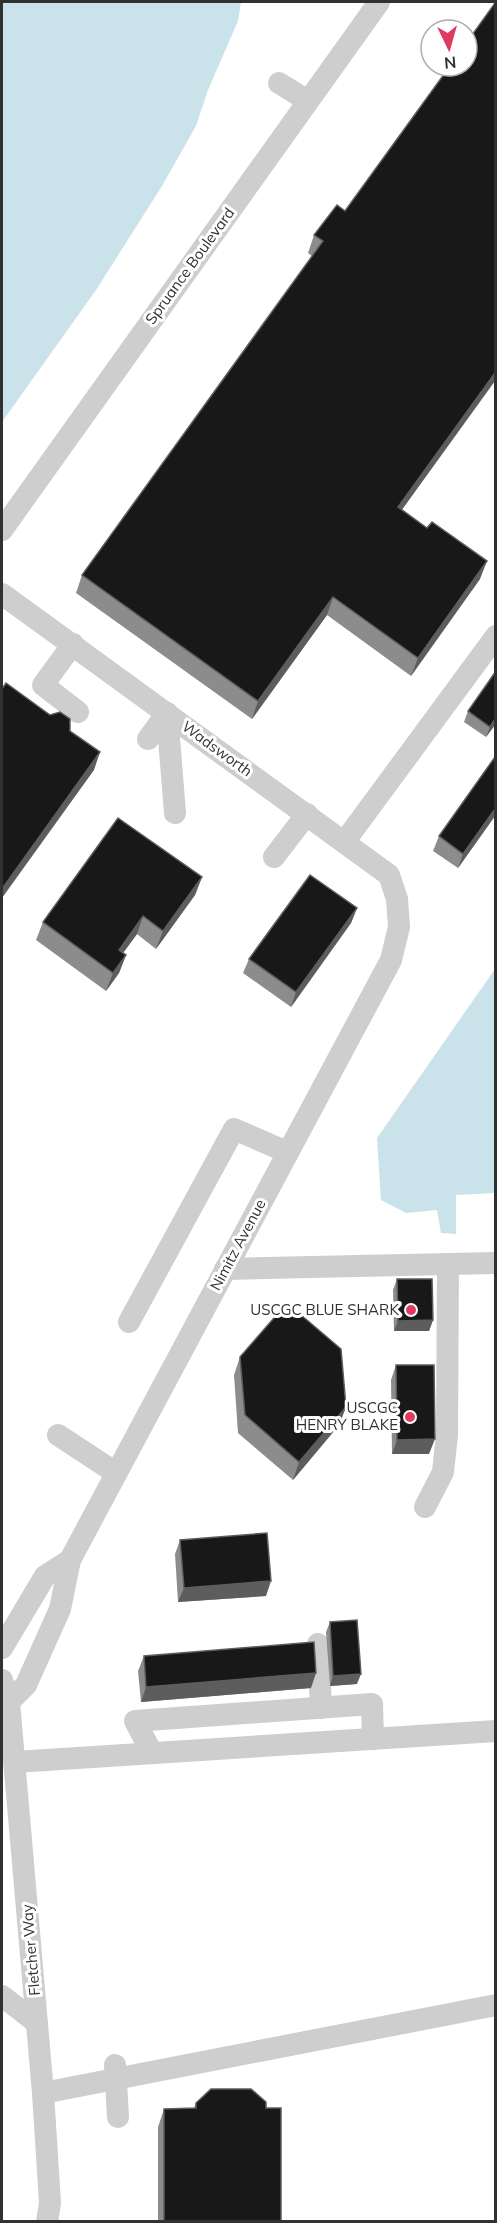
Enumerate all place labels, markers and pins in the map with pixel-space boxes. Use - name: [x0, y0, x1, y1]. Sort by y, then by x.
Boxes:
- place label: USCGC BLUE SHARK: [250, 1300, 399, 1319]
- marker: USCGC BLUE SHARK: [404, 1303, 418, 1317]
- place label: USCGC HENRY BLAKE: [296, 1398, 398, 1434]
- marker: USCGC HENRY BLAKE: [403, 1410, 417, 1424]

